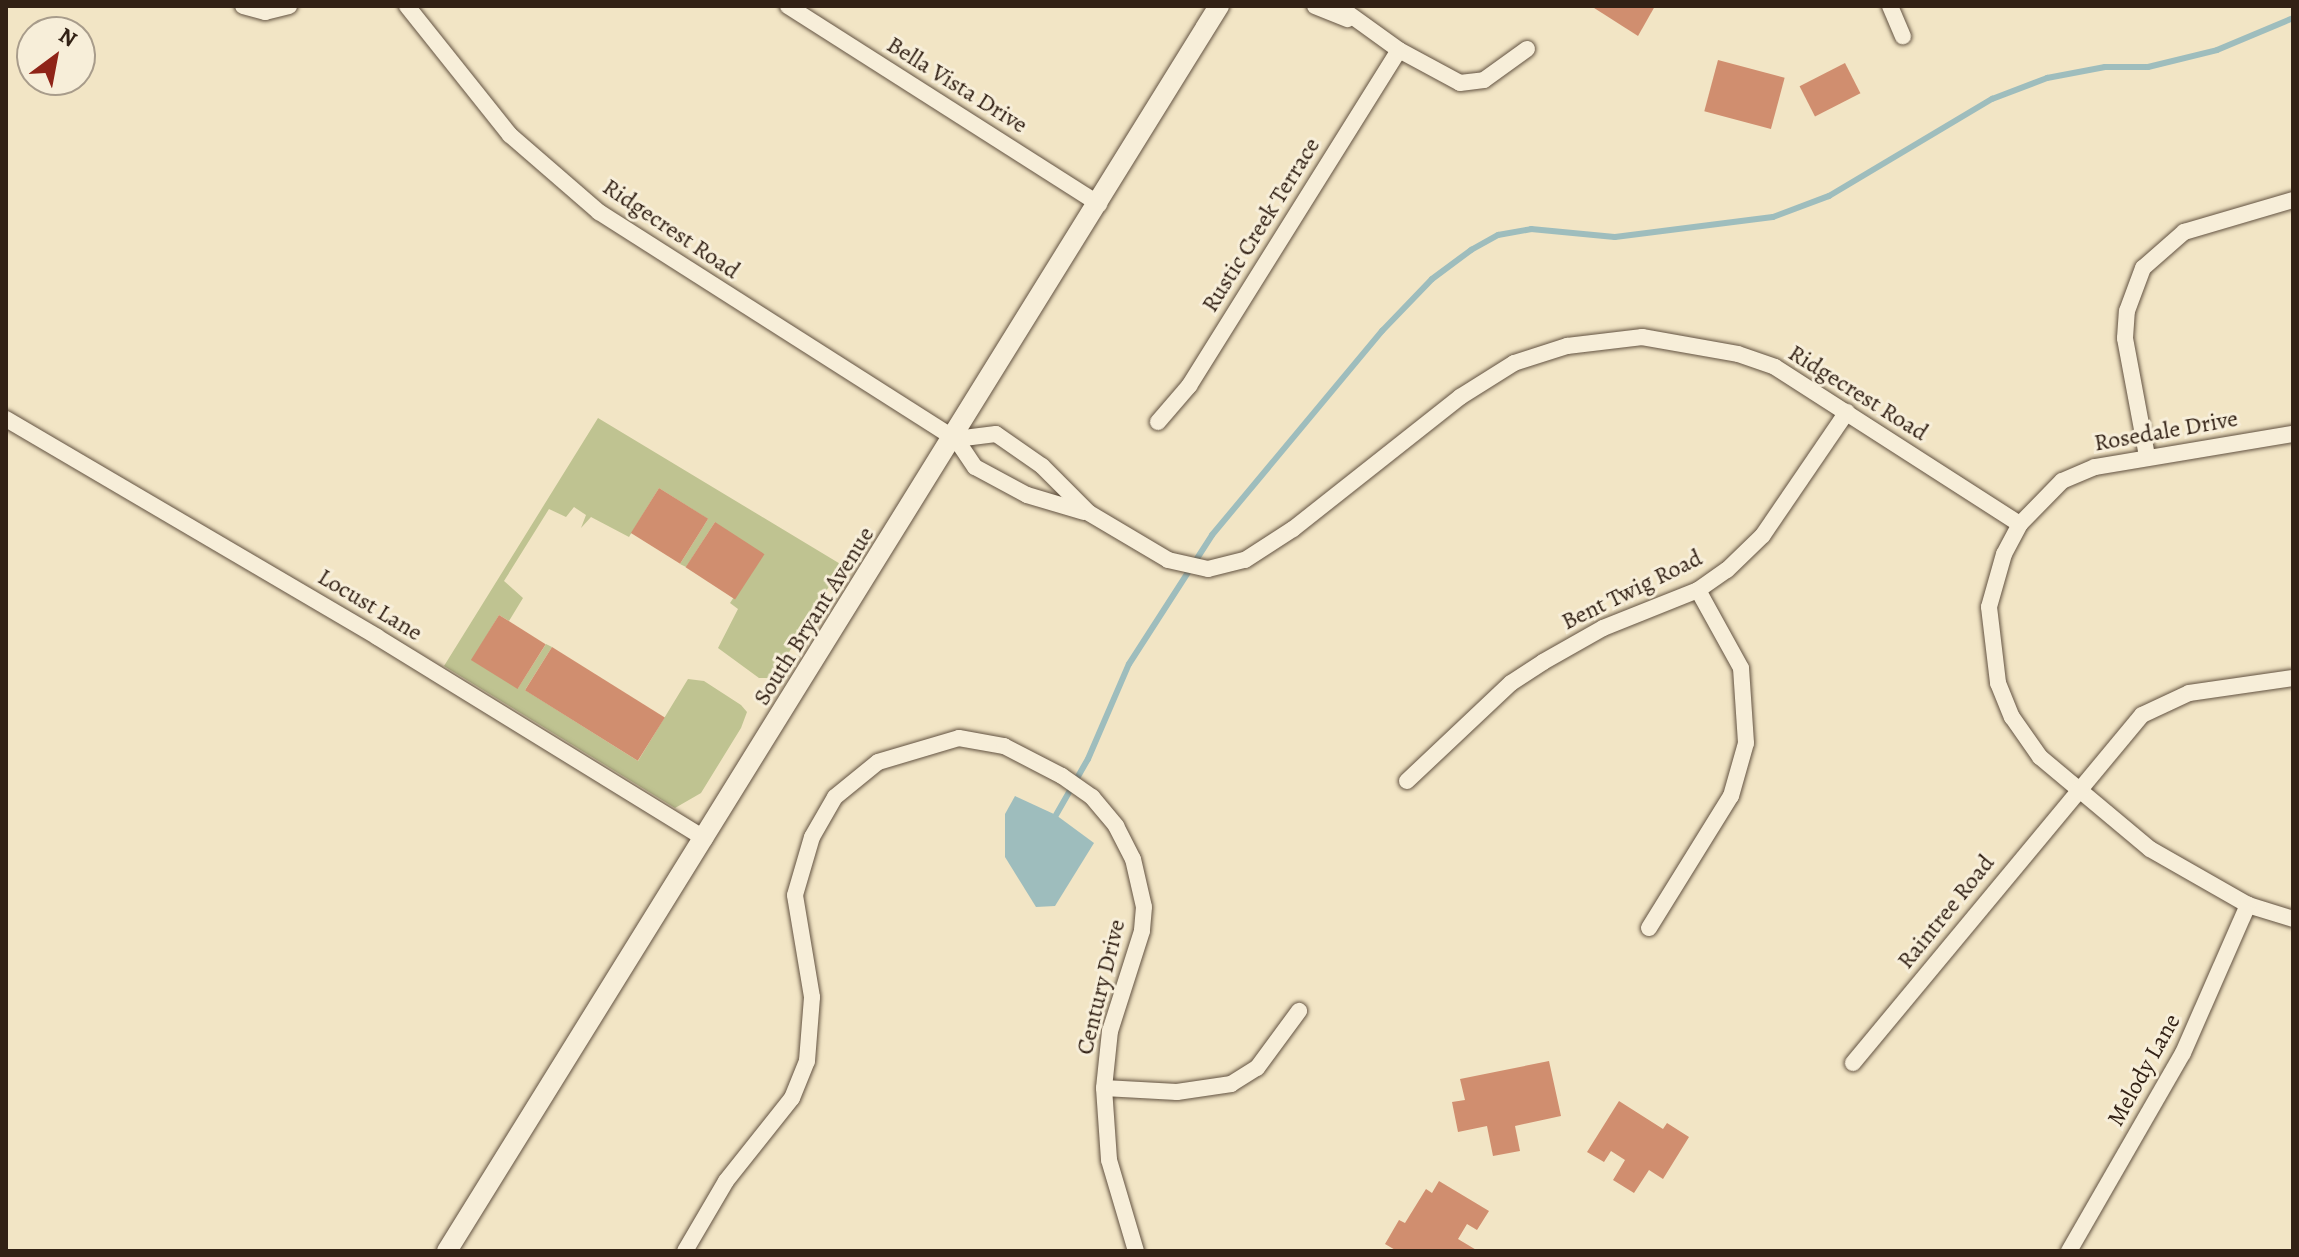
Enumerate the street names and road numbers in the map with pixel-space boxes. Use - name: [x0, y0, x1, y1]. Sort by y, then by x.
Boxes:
- street label: Bella Vista Drive: [881, 30, 1033, 140]
- street label: Rustic Creek Terrace: [1196, 132, 1326, 318]
- street label: Ridgecrest Road: [597, 173, 745, 285]
- street label: Ridgecrest Road: [1783, 339, 1933, 447]
- street label: Rosedale Drive: [2092, 404, 2240, 458]
- street label: South Bryant Avenue: [747, 521, 881, 711]
- street label: Bent Twig Road: [1557, 544, 1707, 636]
- street label: Locust Lane: [313, 563, 427, 647]
- street label: Raintree Road: [1891, 849, 2001, 975]
- street label: Century Drive: [1070, 916, 1132, 1058]
- street label: Melody Lane: [2101, 1009, 2187, 1131]

